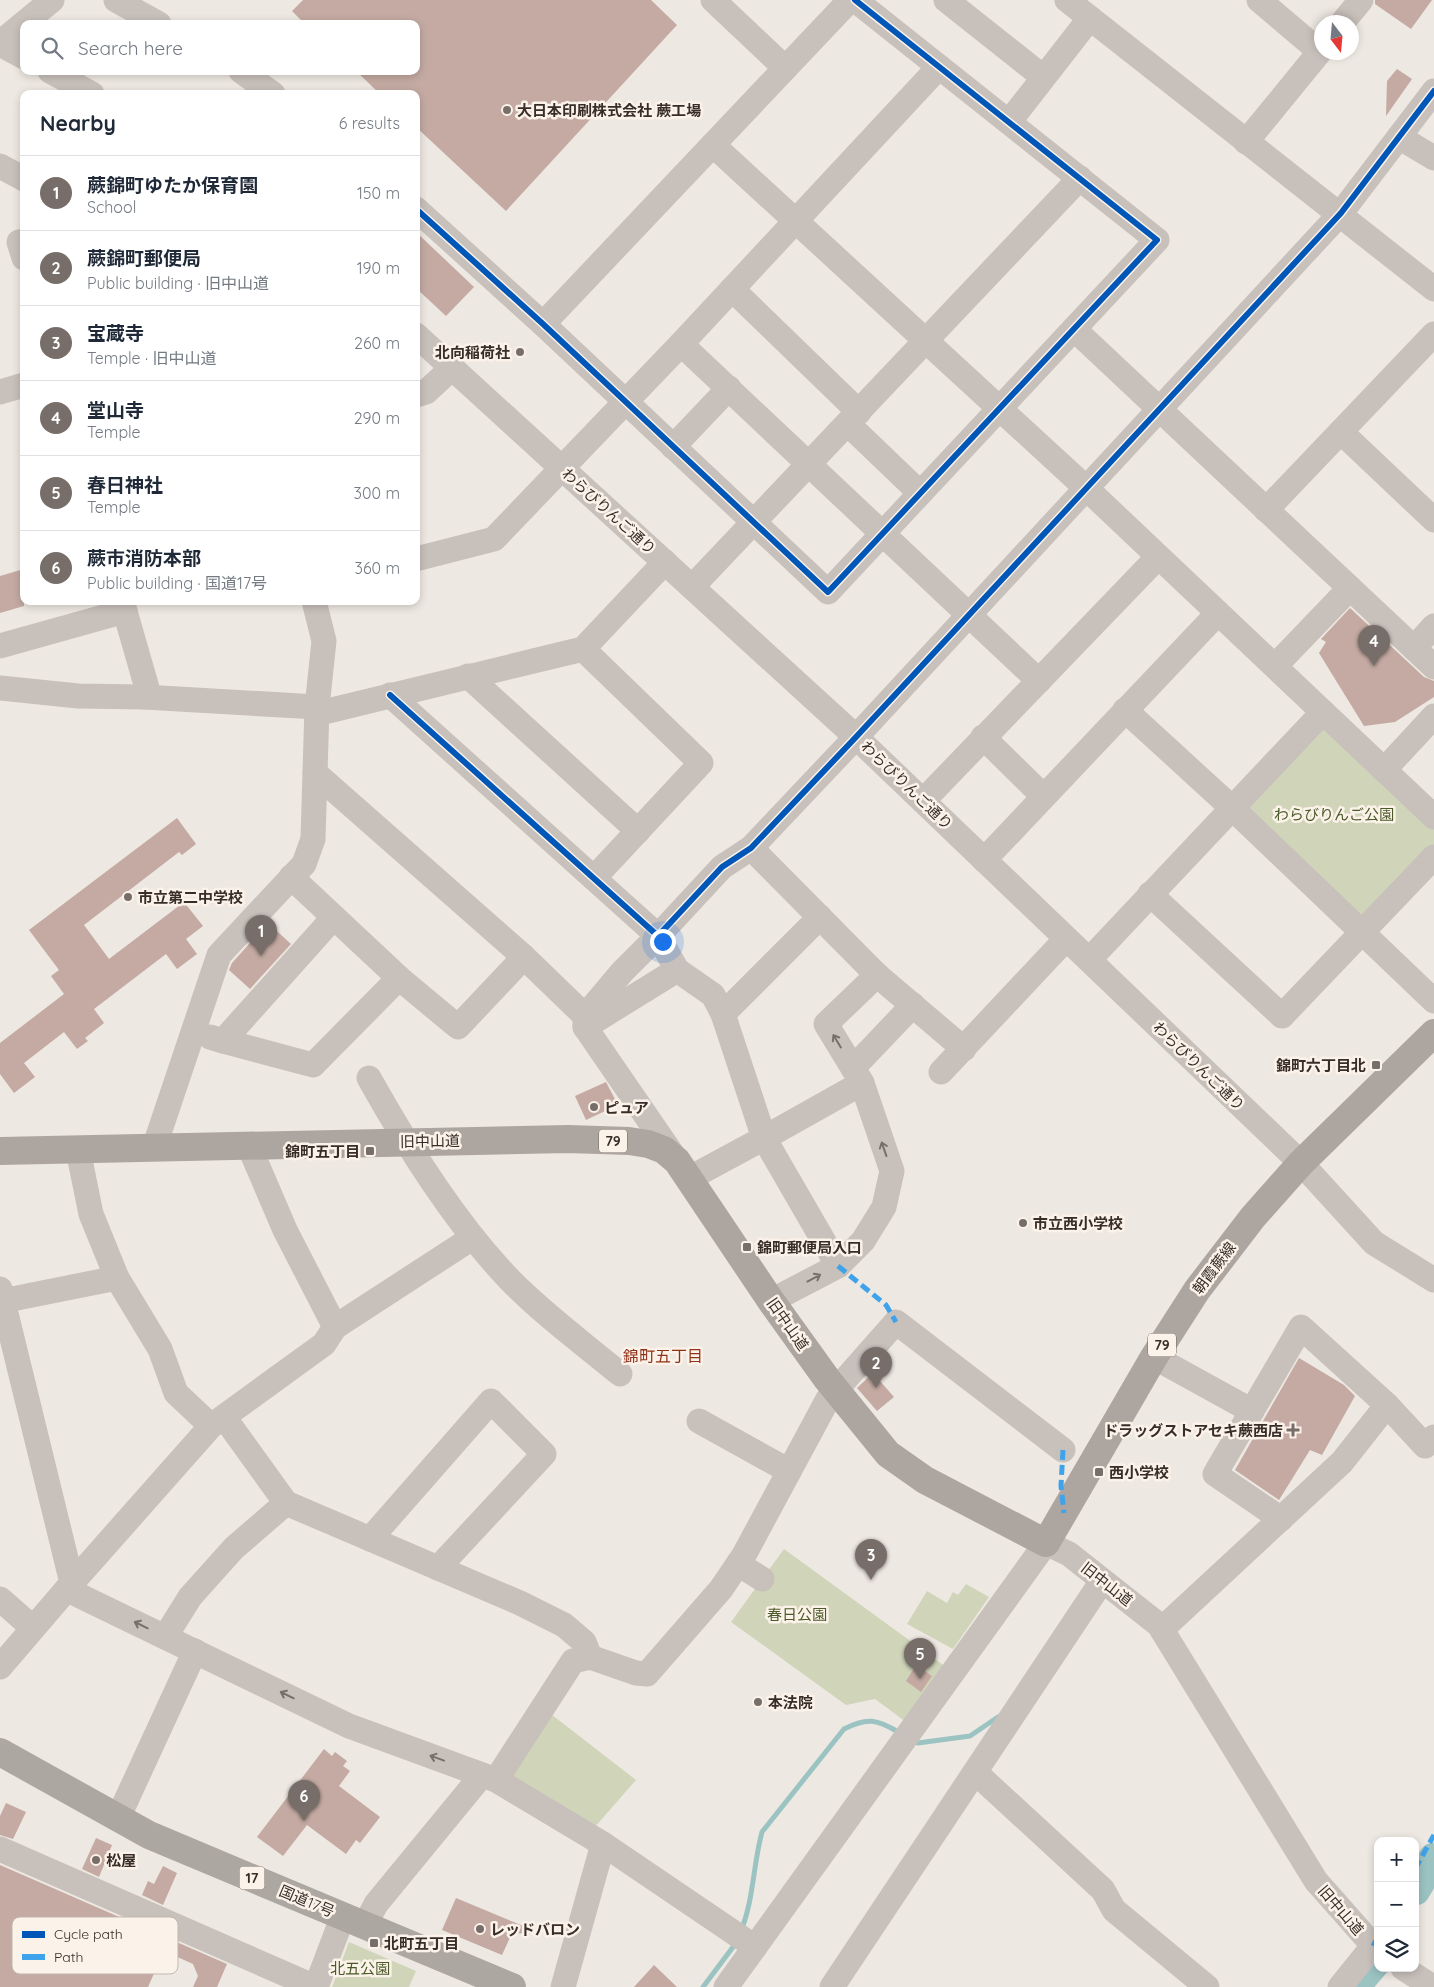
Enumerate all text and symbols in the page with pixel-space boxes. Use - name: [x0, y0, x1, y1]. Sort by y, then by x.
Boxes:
- north arrow: [1314, 15, 1359, 60]
- search box: [20, 20, 420, 75]
- icon: search: [38, 34, 66, 62]
- text: Search here: [78, 36, 183, 60]
- place label: 大日本印刷株式会社 蕨工場: [517, 101, 701, 120]
- marker: 大日本印刷株式会社 蕨工場: [501, 104, 513, 116]
- text: Nearby: [40, 110, 116, 136]
- text: 6 results: [339, 113, 400, 133]
- text: 蕨錦町ゆたか保育園: [87, 173, 258, 197]
- text: 1: [53, 183, 59, 203]
- text: 150 m: [357, 183, 400, 203]
- text: School: [87, 197, 136, 217]
- text: 蕨錦町郵便局: [87, 246, 201, 270]
- text: 2: [51, 258, 61, 278]
- text: 190 m: [357, 258, 400, 278]
- text: Public building · 旧中山道: [87, 273, 269, 293]
- text: 宝蔵寺: [87, 321, 144, 345]
- text: 3: [52, 333, 60, 353]
- text: 260 m: [354, 333, 400, 353]
- place label: 北向稲荷社: [435, 343, 510, 362]
- marker: 北向稲荷社: [514, 346, 526, 358]
- text: Temple · 旧中山道: [87, 348, 217, 368]
- text: 堂山寺: [87, 398, 144, 422]
- text: 4: [51, 408, 61, 428]
- text: 290 m: [354, 408, 400, 428]
- text: Temple: [87, 422, 141, 442]
- street label: わらびりんご通り: [558, 464, 660, 558]
- text: 春日神社: [87, 473, 163, 497]
- text: 5: [51, 483, 61, 503]
- text: 300 m: [354, 483, 400, 503]
- text: Temple: [87, 497, 141, 517]
- text: 蕨市消防本部: [87, 546, 201, 570]
- text: 6: [52, 558, 60, 578]
- text: 360 m: [355, 558, 400, 578]
- text: Public building · 国道17号: [87, 573, 267, 593]
- pin: 4: [1358, 625, 1390, 666]
- street label: わらびりんご通り: [857, 736, 957, 834]
- park label: わらびりんご公園: [1274, 805, 1394, 824]
- place label: 市立第二中学校: [138, 888, 243, 907]
- marker: 市立第二中学校: [122, 891, 134, 903]
- pin: 1: [245, 915, 277, 956]
- your location: [650, 929, 676, 955]
- street label: わらびりんご通り: [1149, 1017, 1249, 1115]
- one-way arrow: [831, 1035, 841, 1049]
- place label: 錦町六丁目北: [1276, 1056, 1366, 1075]
- marker: 錦町六丁目北: [1370, 1059, 1382, 1071]
- place label: ピュア: [604, 1098, 649, 1117]
- marker: ピュア: [588, 1101, 600, 1113]
- road number: 79: [599, 1130, 627, 1152]
- street label: 旧中山道: [400, 1131, 460, 1151]
- one-way arrow: [879, 1141, 889, 1157]
- place label: 錦町五丁目: [285, 1142, 360, 1161]
- marker: 錦町五丁目: [364, 1145, 376, 1157]
- place label: 市立西小学校: [1033, 1214, 1123, 1233]
- marker: 市立西小学校: [1017, 1217, 1029, 1229]
- place label: 錦町郵便局入口: [757, 1238, 862, 1257]
- street label: 朝霞蕨線: [1188, 1238, 1240, 1298]
- marker: 錦町郵便局入口: [741, 1241, 753, 1253]
- one-way arrow: [807, 1273, 822, 1283]
- street label: 旧中山道: [763, 1294, 813, 1354]
- road number: 79: [1148, 1334, 1176, 1356]
- district label: 錦町五丁目: [623, 1346, 703, 1366]
- pin: 2: [860, 1347, 892, 1388]
- place label: ドラッグストアセキ蕨西店: [1103, 1421, 1283, 1440]
- marker: ドラッグストアセキ蕨西店: [1287, 1424, 1299, 1436]
- place label: 西小学校: [1109, 1463, 1169, 1482]
- marker: 西小学校: [1093, 1466, 1105, 1478]
- pin: 3: [855, 1539, 887, 1580]
- street label: 旧中山道: [1078, 1558, 1136, 1610]
- park label: 春日公園: [767, 1605, 827, 1624]
- one-way arrow: [134, 1620, 149, 1629]
- pin: 5: [904, 1638, 936, 1679]
- one-way arrow: [280, 1690, 295, 1700]
- place label: 本法院: [768, 1693, 813, 1712]
- marker: 本法院: [752, 1696, 764, 1708]
- one-way arrow: [430, 1753, 445, 1762]
- pin: 6: [288, 1780, 320, 1821]
- map controls: [1374, 1837, 1419, 1972]
- button: +: [1374, 1837, 1419, 1882]
- place label: 松屋: [106, 1851, 136, 1870]
- marker: 松屋: [90, 1854, 102, 1866]
- road number: 17: [240, 1866, 264, 1890]
- street label: 国道17号: [276, 1881, 338, 1921]
- street label: 旧中山道: [1314, 1881, 1368, 1939]
- button: −: [1374, 1882, 1419, 1927]
- legend: [12, 1917, 178, 1974]
- place label: レッドバロン: [490, 1920, 580, 1939]
- marker: レッドバロン: [474, 1923, 486, 1935]
- text: Cycle path: [54, 1925, 123, 1943]
- button: layers: [1374, 1927, 1419, 1972]
- place label: 北町五丁目: [384, 1934, 459, 1953]
- marker: 北町五丁目: [368, 1937, 380, 1949]
- text: Path: [54, 1948, 83, 1966]
- park label: 北五公園: [330, 1959, 390, 1978]

